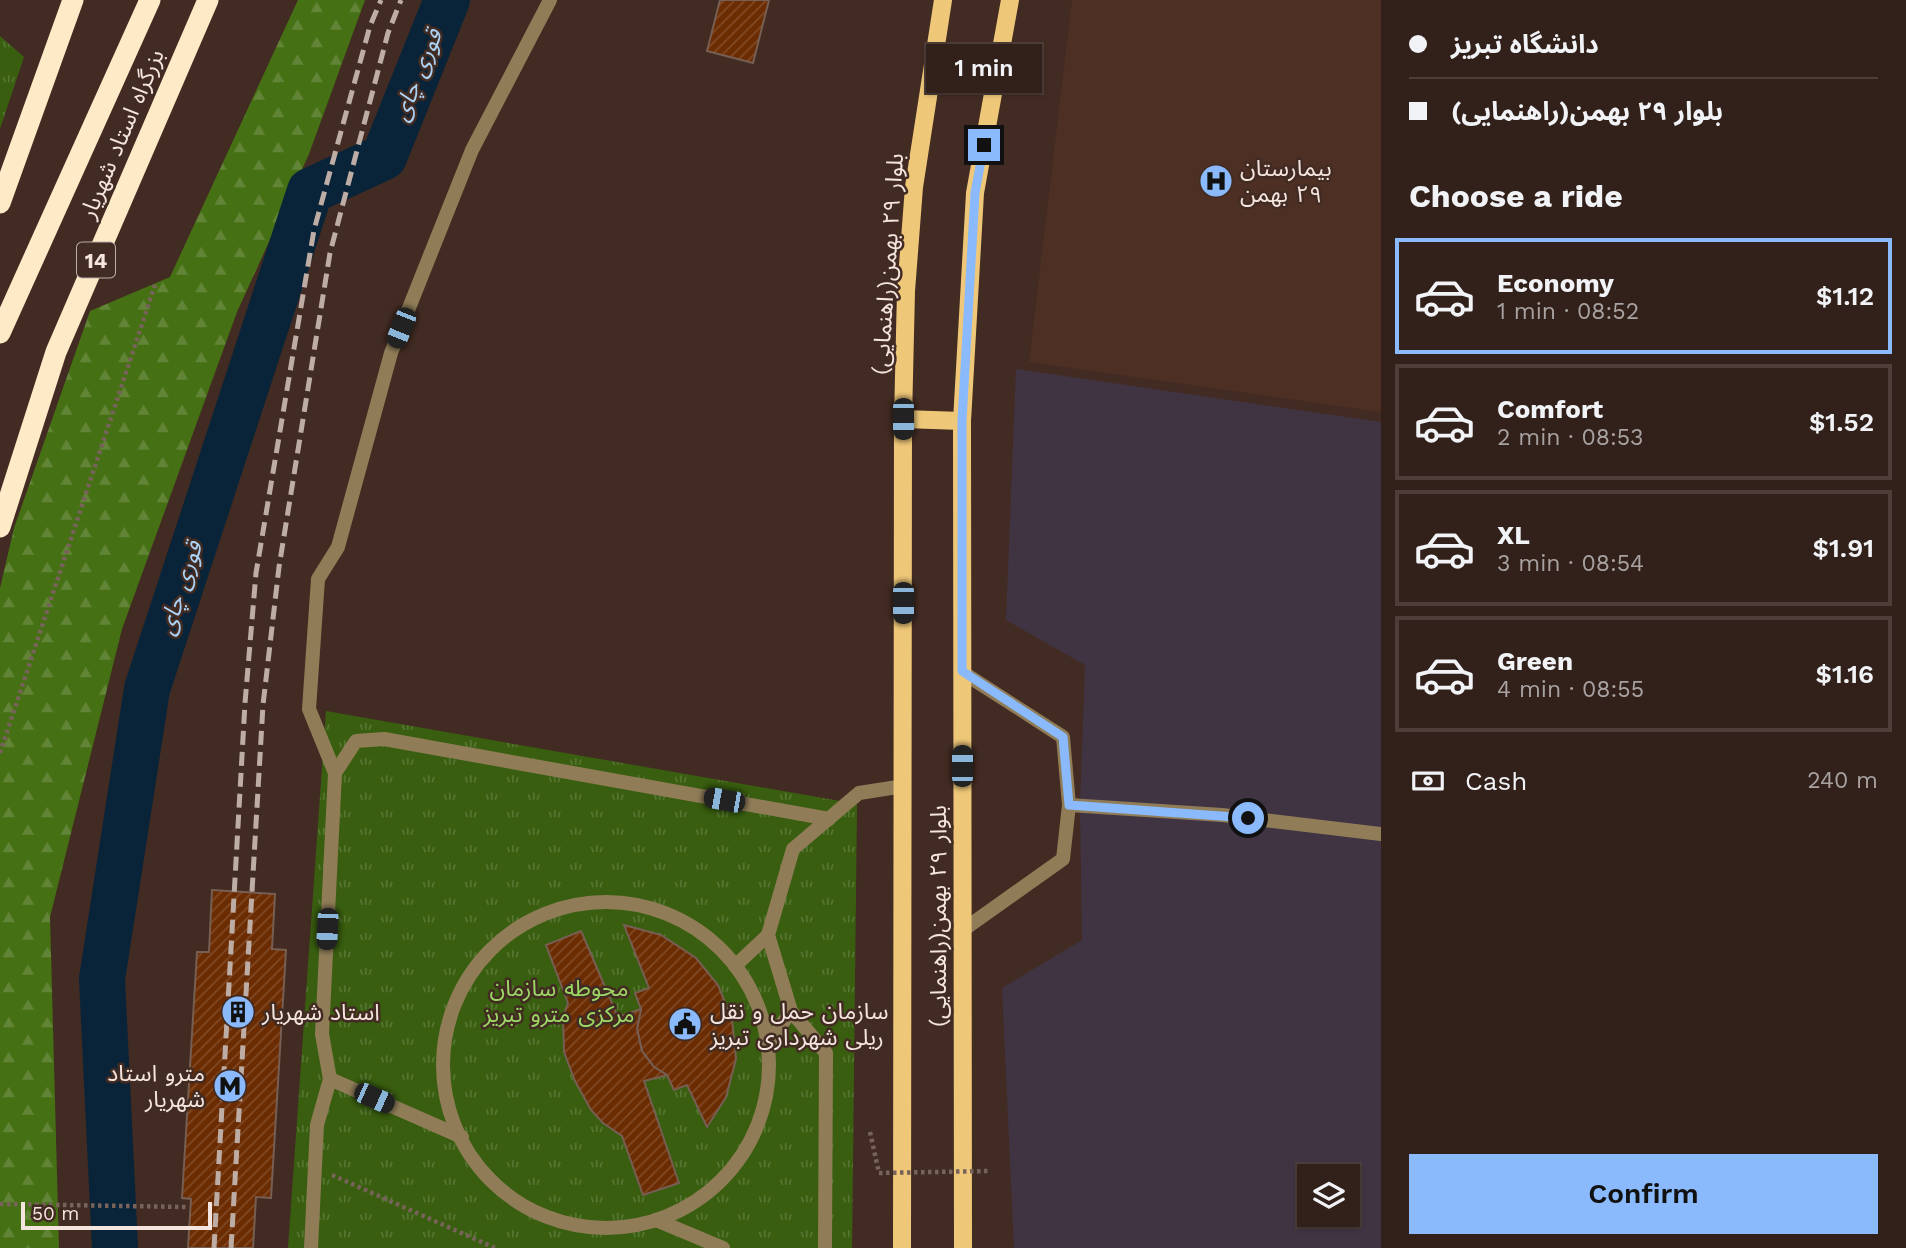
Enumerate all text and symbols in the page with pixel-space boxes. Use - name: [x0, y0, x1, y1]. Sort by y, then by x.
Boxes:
- water label: قوری چای: [386, 23, 451, 126]
- text: دانشگاه تبریز: [1451, 29, 1599, 59]
- callout: 1 min: [926, 44, 1042, 92]
- street label: بزرگراه استاد شهریار: [74, 45, 170, 224]
- text: 1 min: [954, 55, 1014, 82]
- text: بلوار ٢٩ بهمن(راهنمایی): [1451, 96, 1723, 126]
- route end: [968, 129, 1000, 161]
- street label: بلوار ٢٩ بهمن(راهنمایی): [867, 152, 909, 376]
- place label: بیمارستان ٢٩ بهمن: [1240, 155, 1332, 208]
- hospital icon: بیمارستان ٢٩ بهمن: [1197, 162, 1235, 200]
- text: Choose a ride: [1409, 177, 1623, 215]
- road number: 14: [77, 243, 115, 278]
- icon: car: [1413, 265, 1476, 328]
- text: Economy: [1497, 268, 1614, 298]
- text: $1.12: [1816, 281, 1874, 311]
- text: 1 min · 08:52: [1497, 298, 1639, 325]
- car: [384, 305, 419, 351]
- icon: car: [1413, 391, 1476, 454]
- text: Comfort: [1497, 394, 1603, 424]
- car: [893, 398, 914, 440]
- text: $1.52: [1809, 407, 1874, 437]
- text: 2 min · 08:53: [1497, 424, 1644, 451]
- icon: car: [1413, 517, 1476, 580]
- text: XL: [1497, 520, 1530, 550]
- text: $1.91: [1813, 533, 1874, 563]
- water label: قوری چای: [152, 536, 211, 639]
- text: 3 min · 08:54: [1497, 550, 1644, 577]
- car: [893, 582, 914, 624]
- icon: car: [1413, 643, 1476, 706]
- text: Green: [1497, 646, 1573, 676]
- text: $1.16: [1815, 659, 1874, 689]
- text: 4 min · 08:55: [1497, 676, 1644, 703]
- car: [952, 745, 973, 787]
- icon: cash: [1409, 762, 1447, 800]
- text: Cash: [1465, 766, 1527, 796]
- text: 240 m: [1807, 767, 1878, 794]
- car: [702, 786, 747, 814]
- route start: [1232, 802, 1264, 834]
- street label: بلوار ٢٩ بهمن(راهنمایی): [925, 805, 952, 1027]
- car: [316, 907, 339, 951]
- park label: محوطه سازمان مرکزی مترو تبریز: [482, 975, 635, 1028]
- building icon: استاد شهریار: [219, 993, 257, 1031]
- place label: سازمان حمل و نقل ریلی شهرداری تبریز: [709, 998, 889, 1051]
- place label: استاد شهریار: [261, 999, 380, 1026]
- public building icon: سازمان حمل و نقل ریلی شهرداری تبریز: [666, 1005, 704, 1043]
- place label: مترو استاد شهریار: [107, 1060, 205, 1113]
- metro station icon: مترو استاد شهریار: [211, 1067, 249, 1105]
- car: [351, 1080, 398, 1116]
- button: Confirm: [1409, 1154, 1878, 1234]
- map controls: [1297, 1164, 1360, 1227]
- button: layers: [1297, 1164, 1360, 1227]
- scale bar: [21, 1199, 212, 1231]
- text: 50 m: [32, 1202, 79, 1225]

